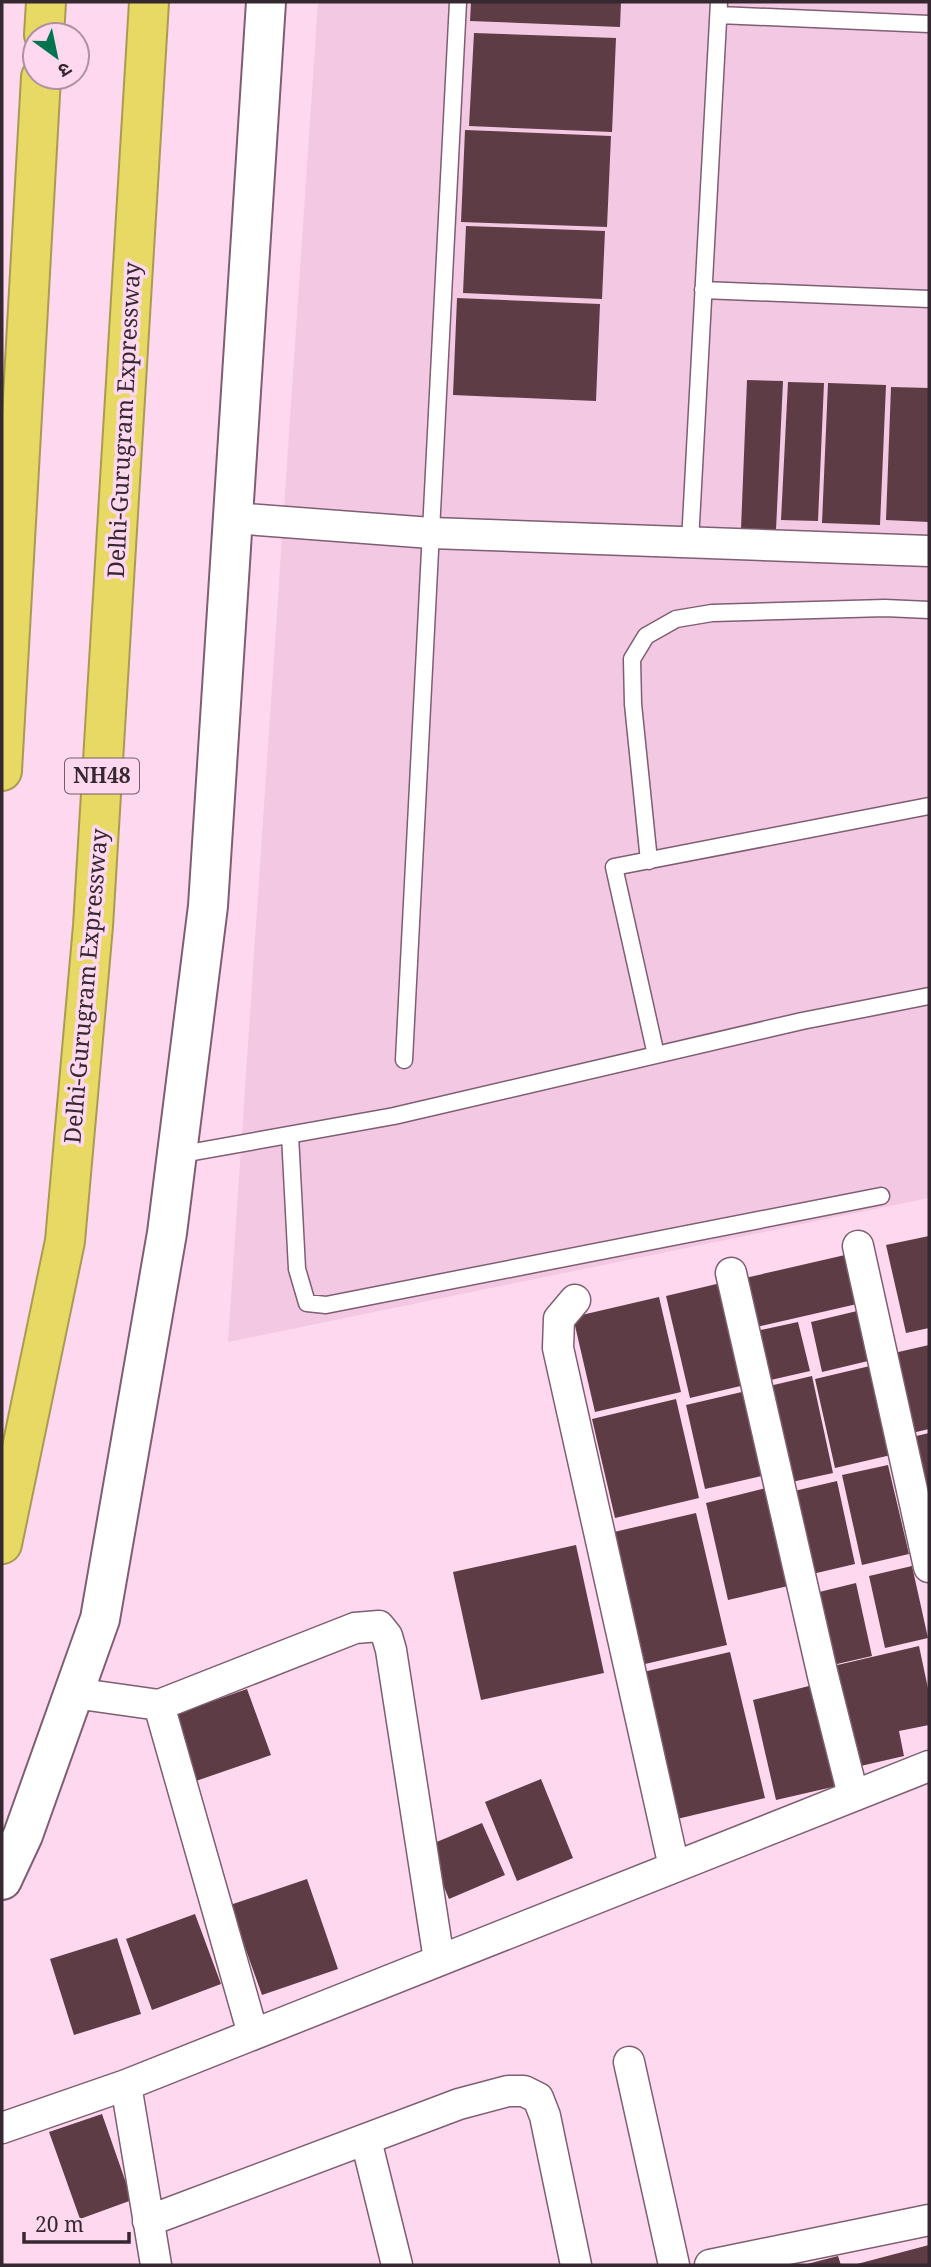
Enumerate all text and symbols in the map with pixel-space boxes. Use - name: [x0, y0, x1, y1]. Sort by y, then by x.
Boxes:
- north arrow: [21, 21, 91, 91]
- text: उ: [53, 56, 77, 85]
- street label: Delhi-Gurugram Expressway: [99, 261, 147, 579]
- road number: NH48: [65, 758, 139, 794]
- street label: Delhi-Gurugram Expressway: [55, 827, 115, 1145]
- scale bar: [24, 2200, 130, 2244]
- text: 20 m: [35, 2210, 84, 2238]

